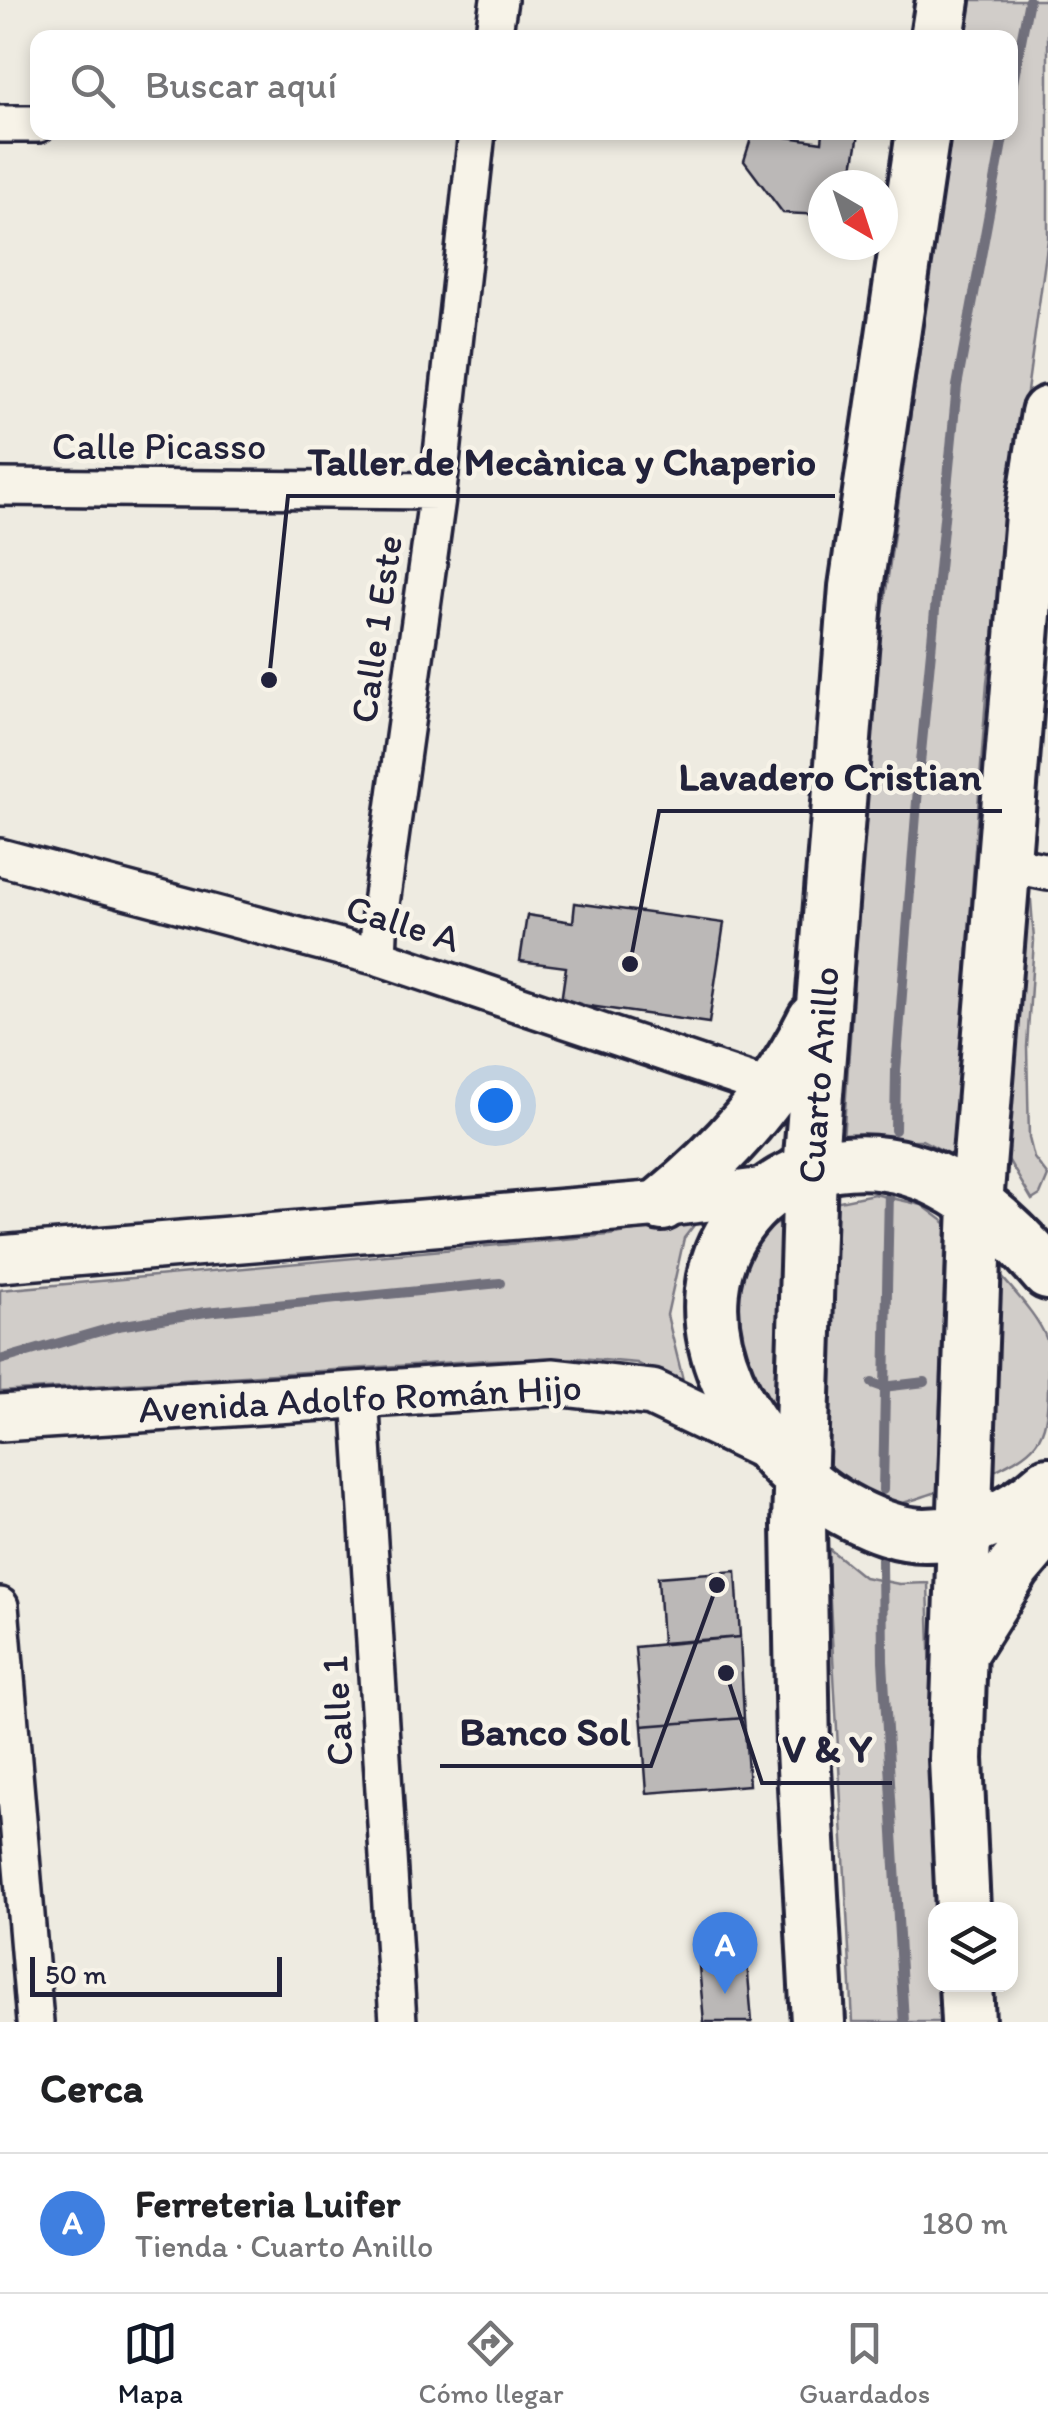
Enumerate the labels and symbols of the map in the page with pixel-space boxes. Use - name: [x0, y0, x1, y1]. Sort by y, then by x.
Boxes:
- north arrow: [808, 170, 898, 260]
- street label: Calle Picasso: [52, 423, 266, 469]
- callout: Taller de Mecànica y Chaperio: [288, 426, 835, 496]
- text: Taller de Mecànica y Chaperio: [307, 437, 816, 485]
- street label: Calle 1 Este: [340, 532, 412, 726]
- callout: Lavadero Cristian: [659, 741, 1002, 811]
- text: Lavadero Cristian: [679, 752, 982, 800]
- street label: Calle A: [340, 884, 466, 962]
- street label: Cuarto Anillo: [787, 965, 849, 1185]
- your location: [470, 1080, 521, 1131]
- street label: Avenida Adolfo Román Hijo: [137, 1363, 583, 1433]
- street label: Calle 1: [311, 1655, 363, 1767]
- callout: Banco Sol: [440, 1696, 651, 1766]
- text: Banco Sol: [460, 1707, 631, 1755]
- callout: V & Y: [762, 1713, 892, 1783]
- text: V & Y: [782, 1724, 873, 1772]
- pin: A: [692, 1912, 758, 1994]
- scale bar: [30, 1952, 282, 1996]

